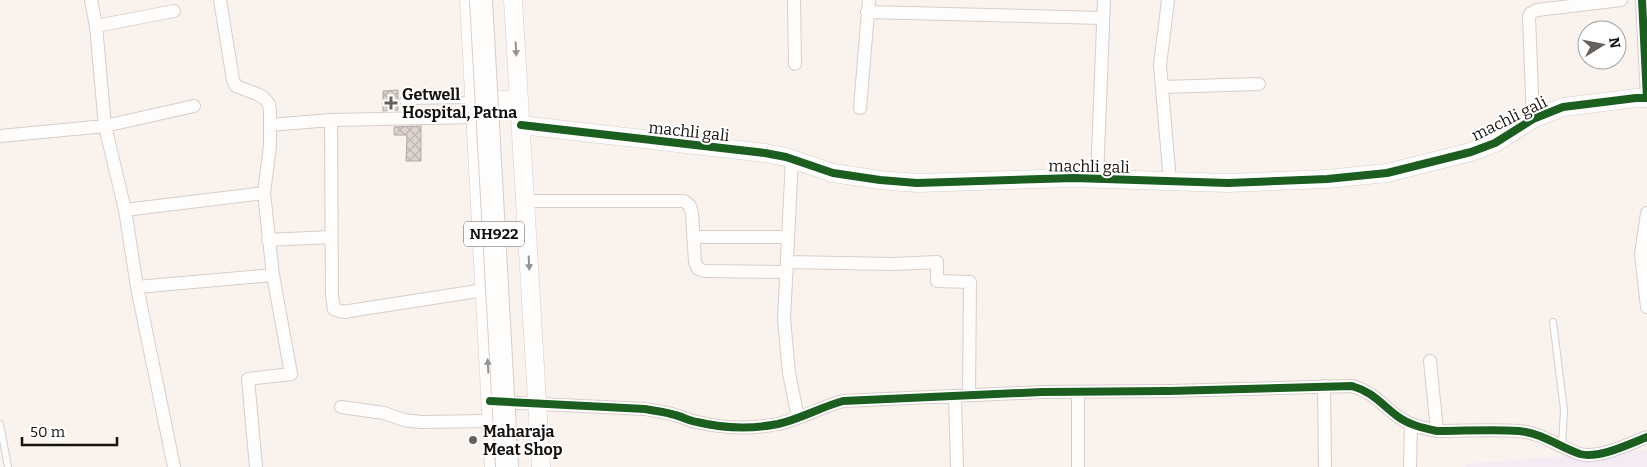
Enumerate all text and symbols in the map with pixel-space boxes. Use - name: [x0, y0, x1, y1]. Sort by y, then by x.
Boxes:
- north arrow: [1577, 20, 1627, 70]
- text: N: [1605, 36, 1624, 50]
- one-way arrow: [512, 41, 520, 57]
- place label: Getwell Hospital, Patna: [402, 85, 517, 122]
- street label: machli gali: [1468, 92, 1550, 145]
- marker: Getwell Hospital, Patna: [384, 96, 398, 110]
- street label: machli gali: [647, 118, 731, 145]
- street label: machli gali: [1048, 156, 1130, 177]
- road number: NH922: [464, 222, 524, 246]
- one-way arrow: [526, 256, 534, 272]
- one-way arrow: [483, 358, 491, 374]
- scale bar: [22, 414, 118, 446]
- place label: Maharaja Meat Shop: [483, 422, 563, 459]
- text: 50 m: [30, 423, 66, 441]
- marker: Maharaja Meat Shop: [467, 434, 479, 446]

